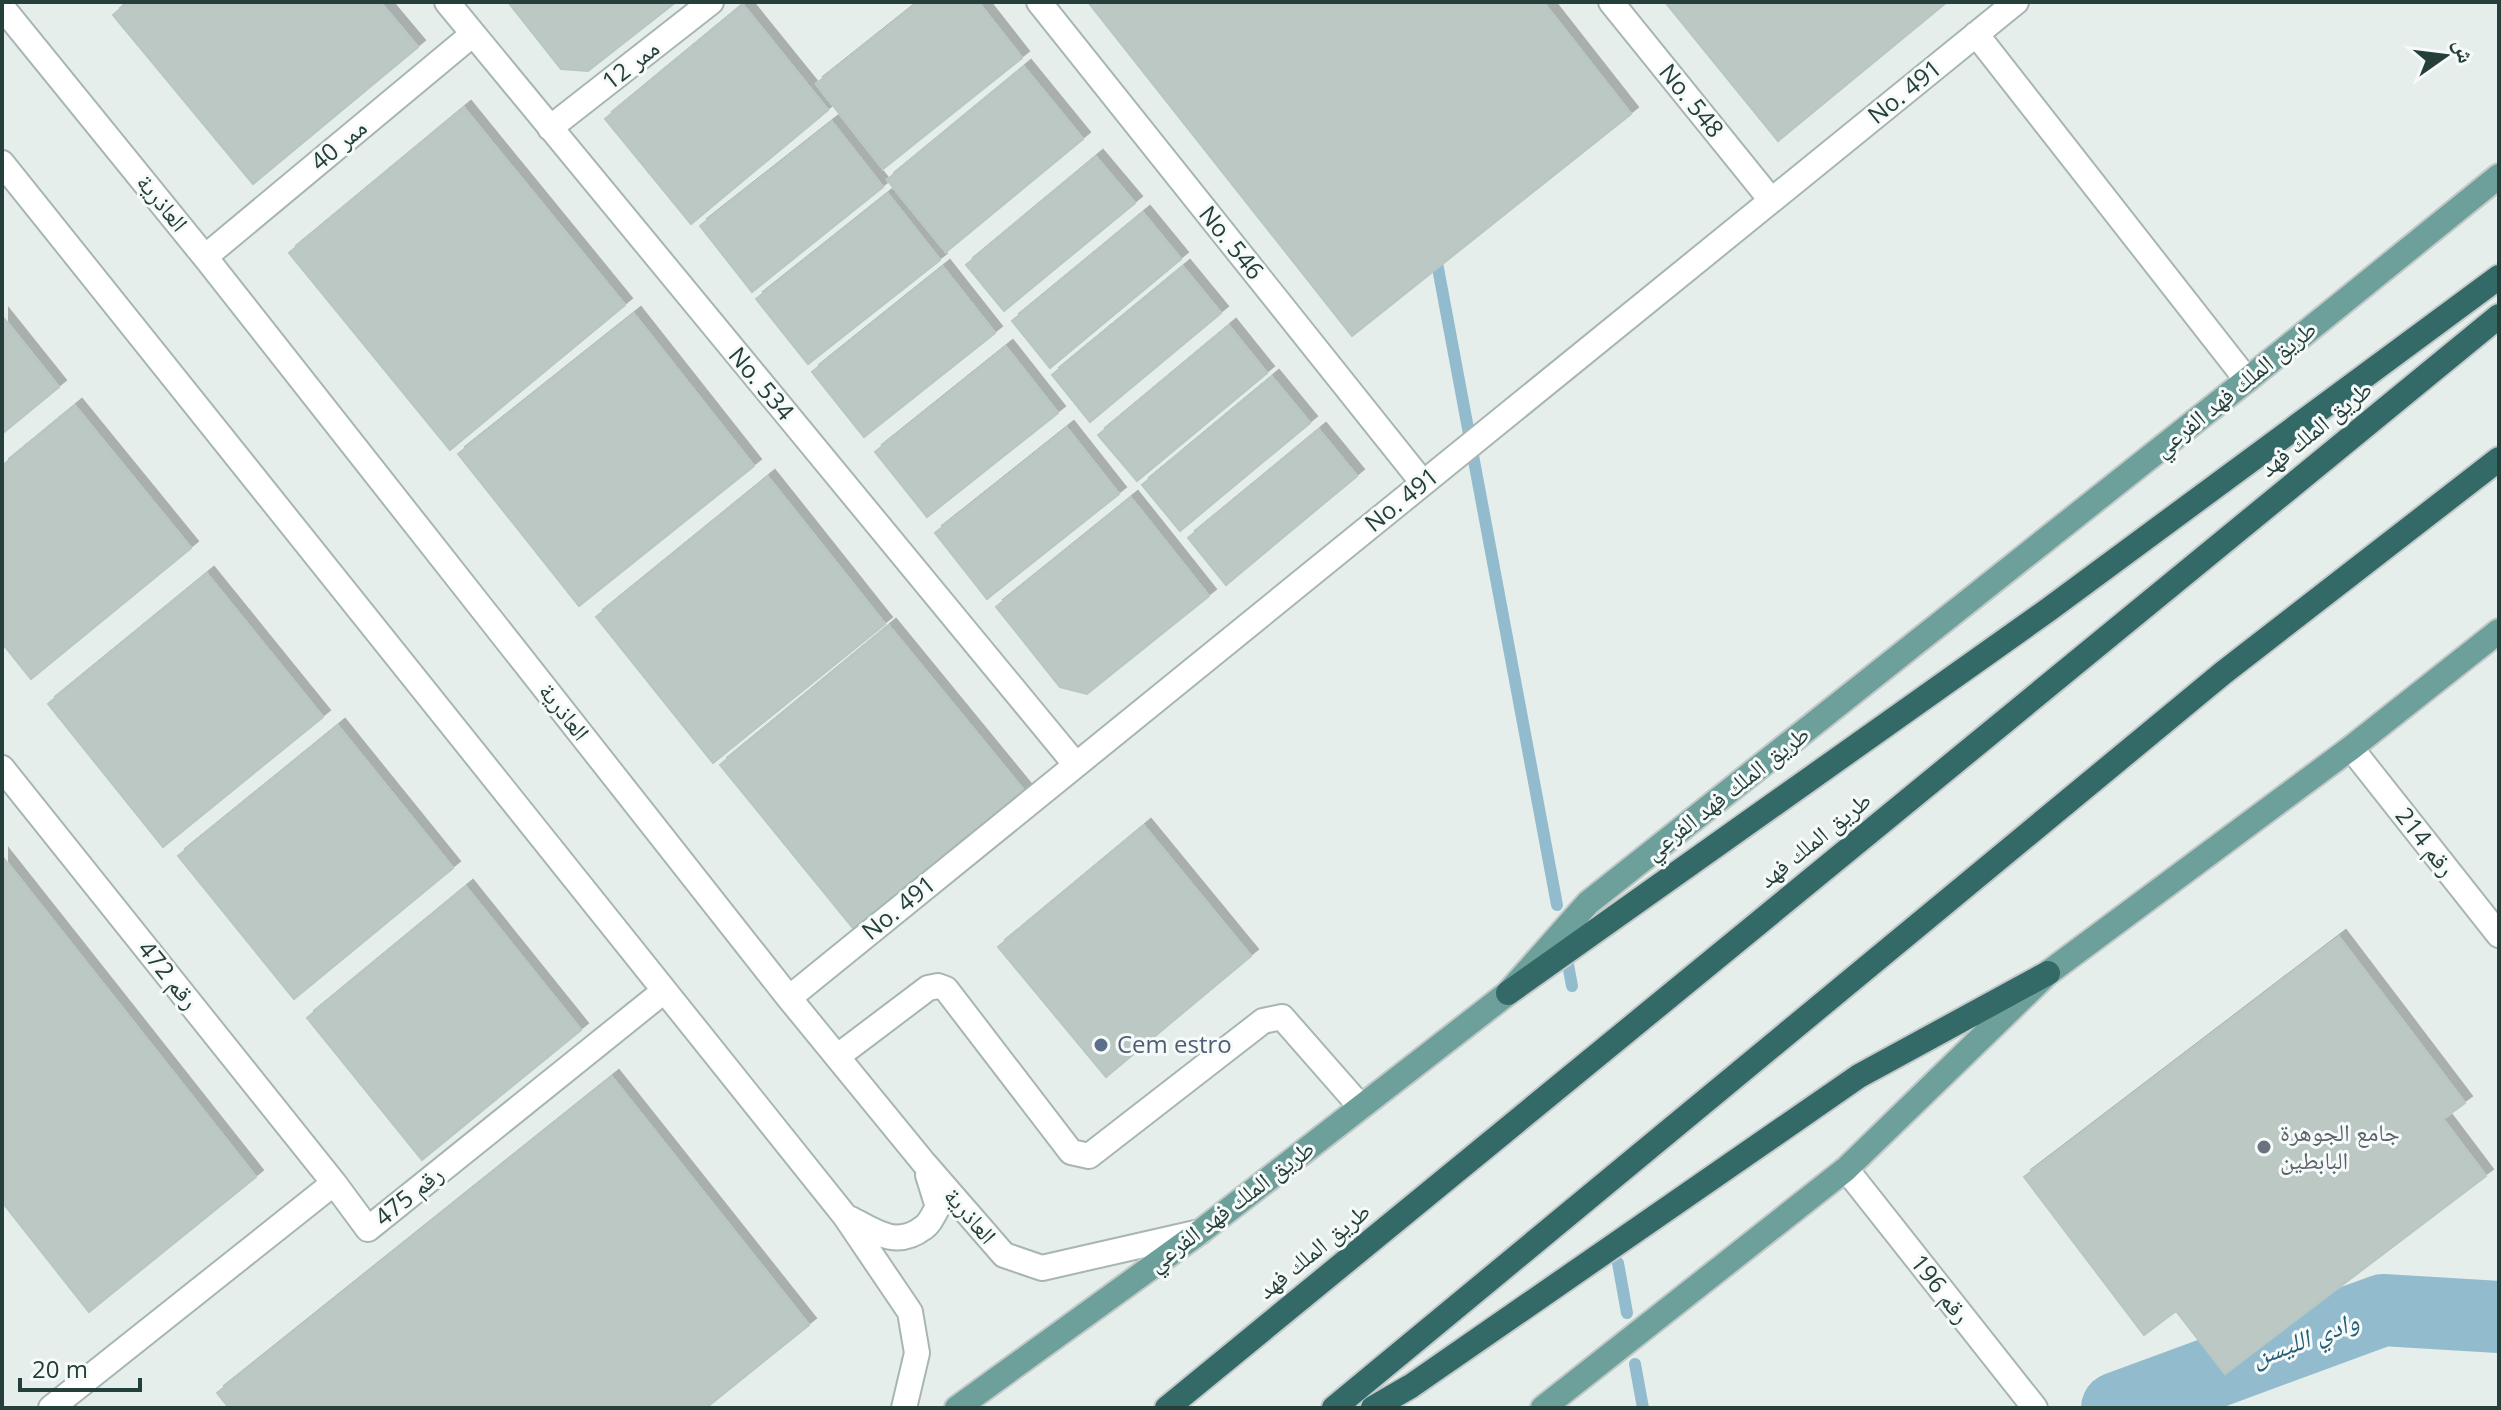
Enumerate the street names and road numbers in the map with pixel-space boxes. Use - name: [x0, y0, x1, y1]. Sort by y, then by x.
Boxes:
- street label: ممر 12: [595, 31, 666, 97]
- street label: No. 491: [1860, 51, 1948, 131]
- street label: No. 548: [1652, 56, 1732, 144]
- street label: ممر 40: [303, 111, 373, 177]
- street label: العاذرية: [130, 166, 196, 238]
- street label: No. 546: [1192, 198, 1272, 286]
- street label: طريق الملك فهد الفرعي: [2148, 315, 2322, 463]
- street label: No. 534: [722, 339, 803, 427]
- street label: طريق الملك فهد: [2254, 375, 2378, 483]
- street label: No. 491: [1357, 459, 1445, 539]
- street label: العاذرية: [532, 675, 598, 747]
- street label: طريق الملك فهد الفرعي: [1639, 720, 1815, 866]
- street label: طريق الملك فهد: [1753, 786, 1877, 894]
- street label: رقم 214: [2388, 800, 2464, 883]
- street label: No. 491: [854, 867, 942, 947]
- street label: رقم 472: [131, 933, 207, 1016]
- street label: طريق الملك فهد الفرعي: [1142, 1134, 1320, 1278]
- street label: رقم 475: [367, 1157, 450, 1233]
- street label: العاذرية: [937, 1180, 1005, 1250]
- street label: طريق الملك فهد: [1252, 1197, 1376, 1305]
- street label: رقم 196: [1903, 1247, 1979, 1330]

